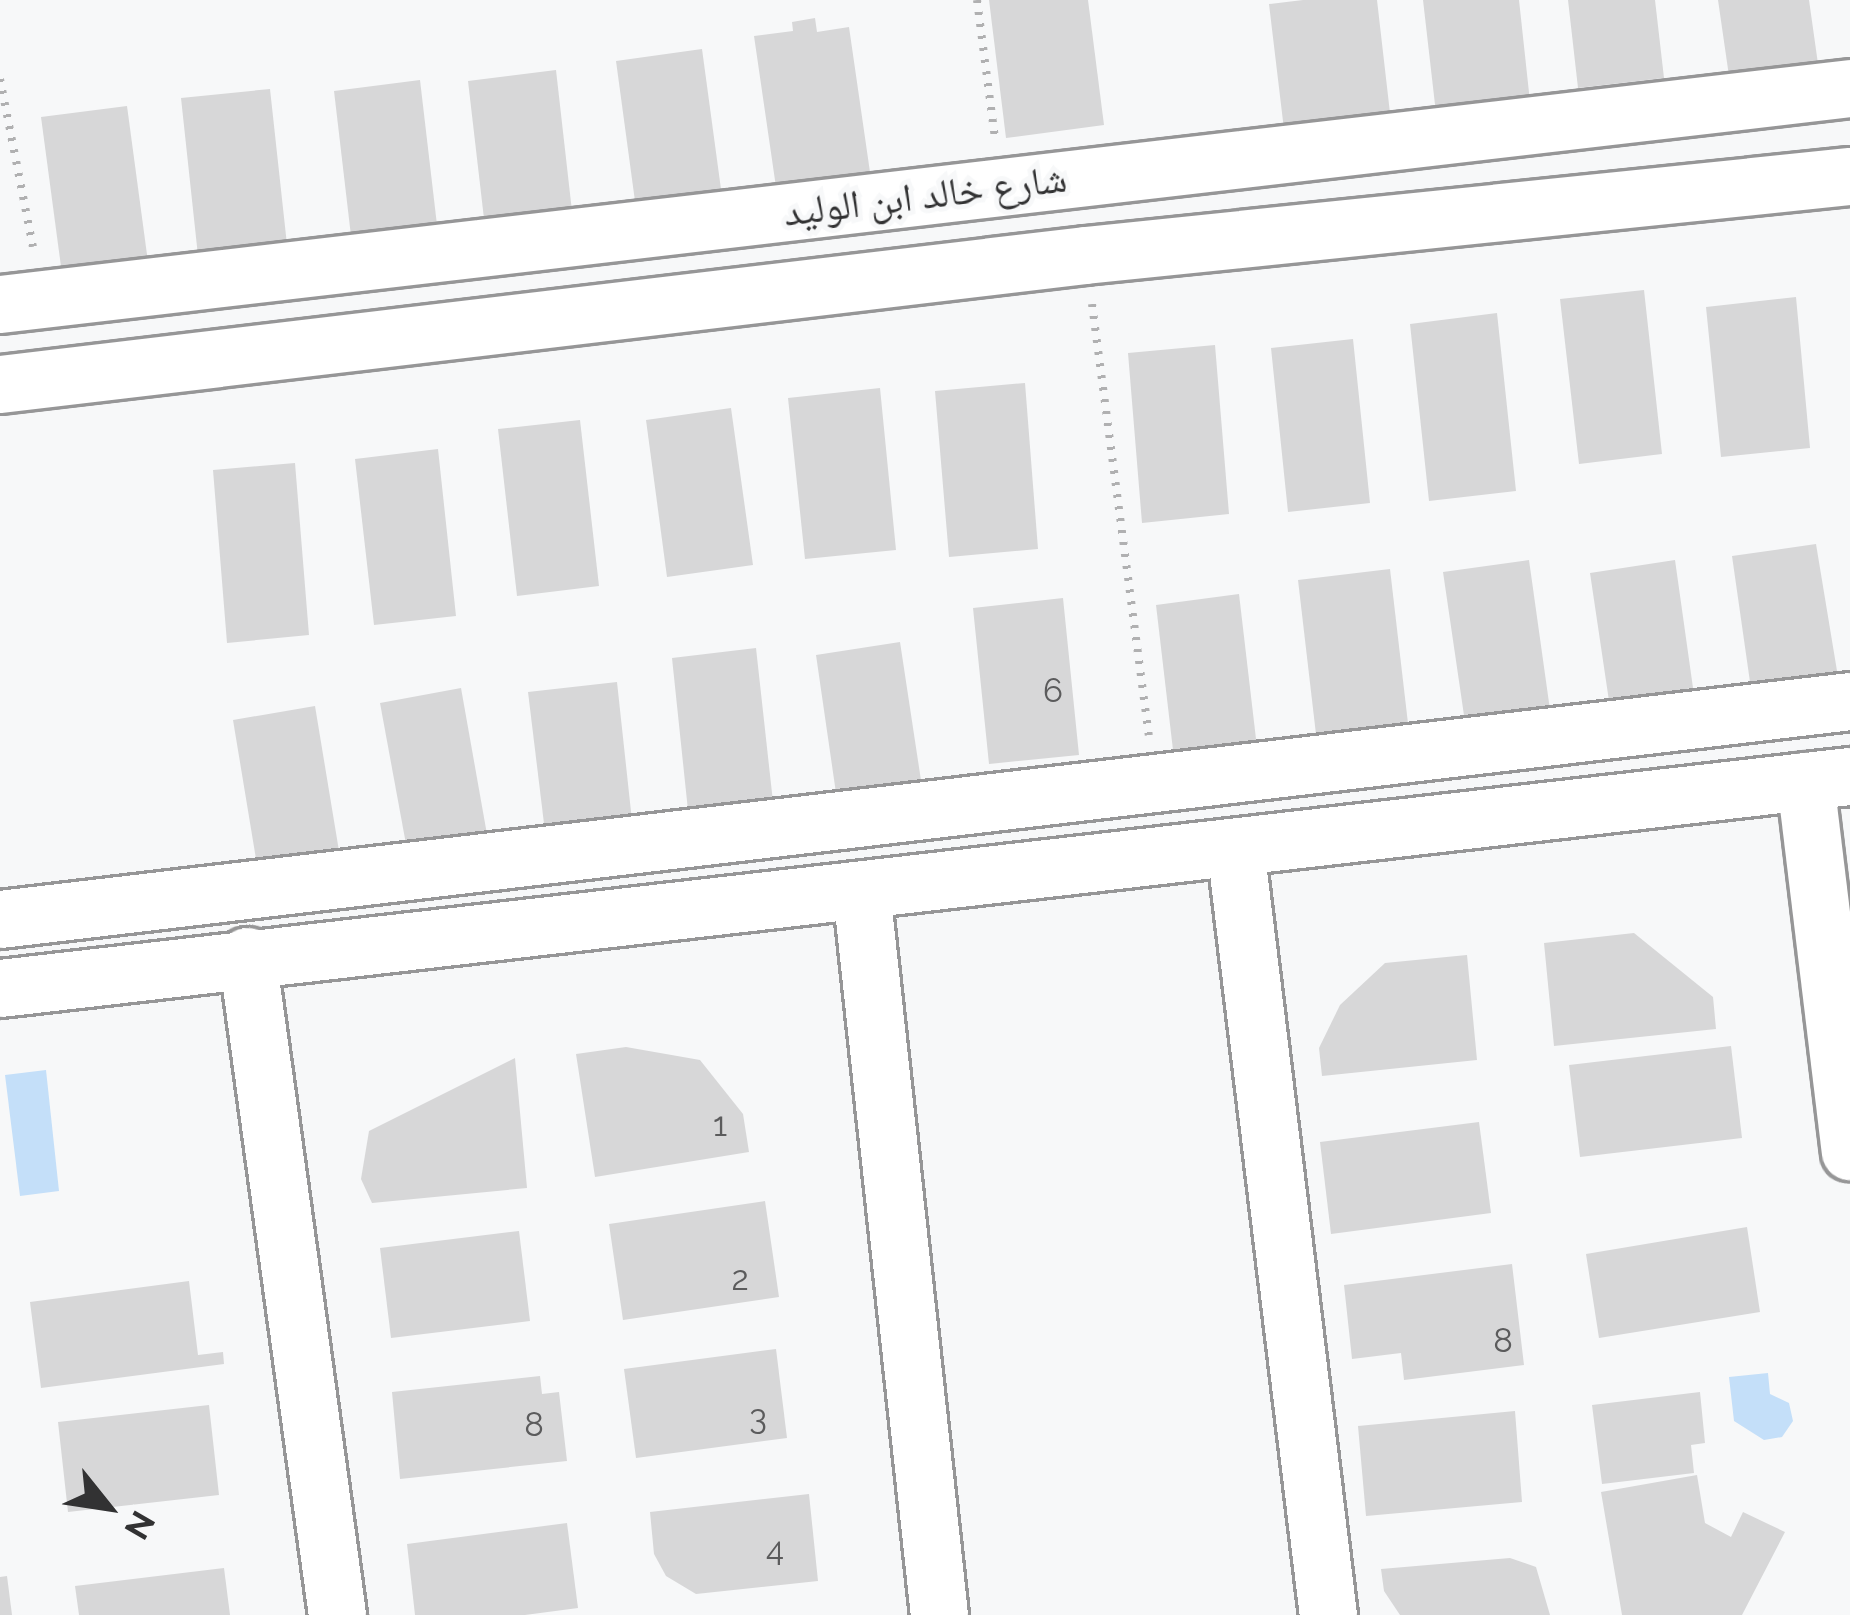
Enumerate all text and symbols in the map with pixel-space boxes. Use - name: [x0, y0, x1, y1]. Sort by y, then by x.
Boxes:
- street label: شارع خالد ابن الوليد: [781, 154, 1069, 236]
- house number: 6: [1043, 671, 1063, 711]
- house number: 1: [713, 1105, 727, 1145]
- house number: 2: [731, 1259, 749, 1299]
- house number: 8: [1493, 1321, 1513, 1361]
- house number: 3: [749, 1398, 767, 1438]
- house number: 8: [524, 1405, 544, 1445]
- north arrow: [48, 1447, 168, 1567]
- text: N: [116, 1505, 163, 1546]
- house number: 4: [766, 1530, 784, 1570]

